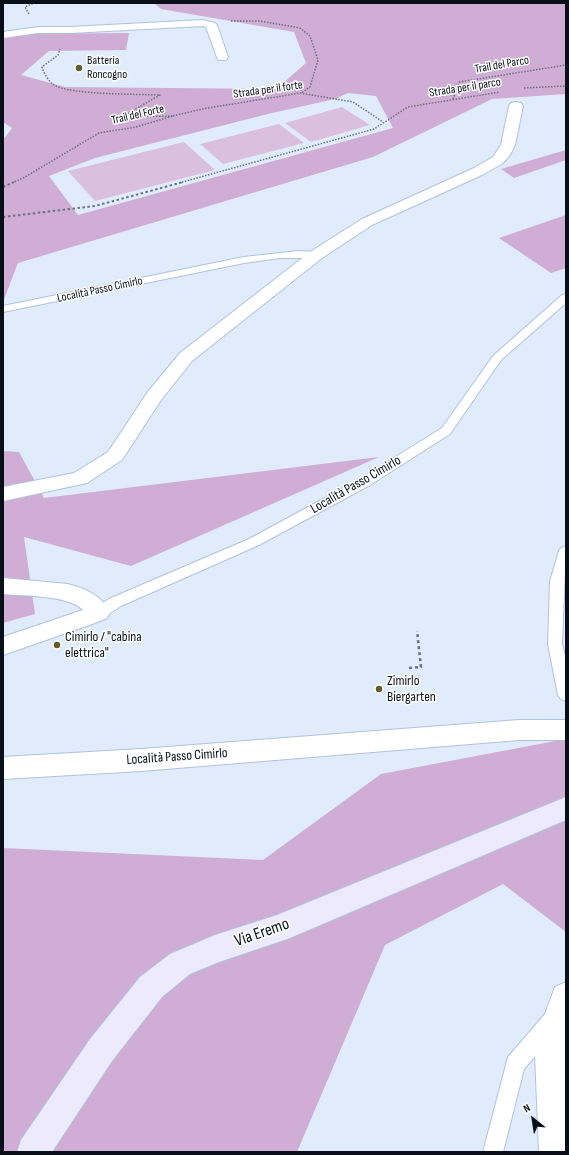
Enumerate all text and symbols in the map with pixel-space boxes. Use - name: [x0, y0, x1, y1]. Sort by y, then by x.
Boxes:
- street label: Trail del Parco: [474, 53, 530, 77]
- place label: Batteria Roncogno: [87, 54, 127, 82]
- marker: Batteria Roncogno: [74, 63, 84, 73]
- street label: Strada per il parco: [428, 75, 502, 101]
- street label: Strada per il forte: [232, 78, 304, 102]
- street label: Trail del Forte: [110, 102, 166, 128]
- street label: Località Passo Cimirlo: [56, 274, 144, 306]
- street label: Località Passo Cimirlo: [308, 452, 404, 518]
- place label: Cimirlo / "cabina elettrica": [65, 629, 142, 662]
- marker: Cimirlo / "cabina elettrica": [52, 640, 62, 650]
- place label: Zimirlo Biergarten: [387, 673, 436, 706]
- marker: Zimirlo Biergarten: [374, 684, 384, 694]
- street label: Località Passo Cimirlo: [126, 745, 228, 769]
- street label: Via Eremo: [232, 914, 292, 952]
- north arrow: [513, 1099, 553, 1139]
- text: N: [521, 1101, 533, 1115]

